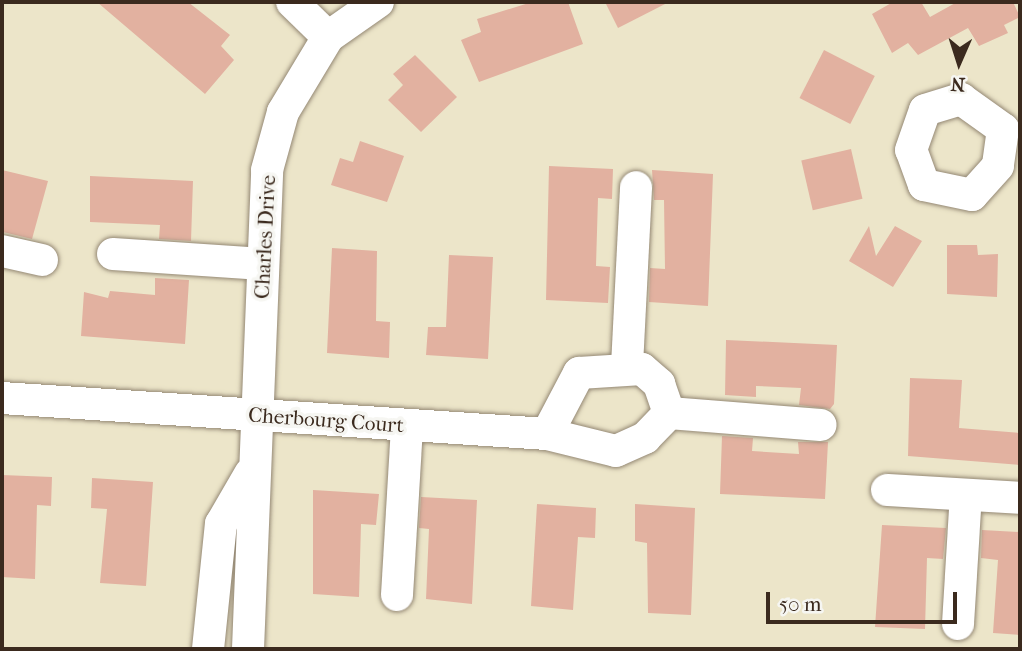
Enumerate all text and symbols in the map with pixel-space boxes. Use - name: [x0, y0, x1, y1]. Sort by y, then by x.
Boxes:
- north arrow: [924, 28, 994, 98]
- text: N: [950, 73, 966, 95]
- street label: Charles Drive: [249, 174, 281, 300]
- street label: Cherbourg Court: [247, 402, 405, 438]
- scale bar: [770, 578, 961, 622]
- text: 50 m: [779, 592, 822, 616]

